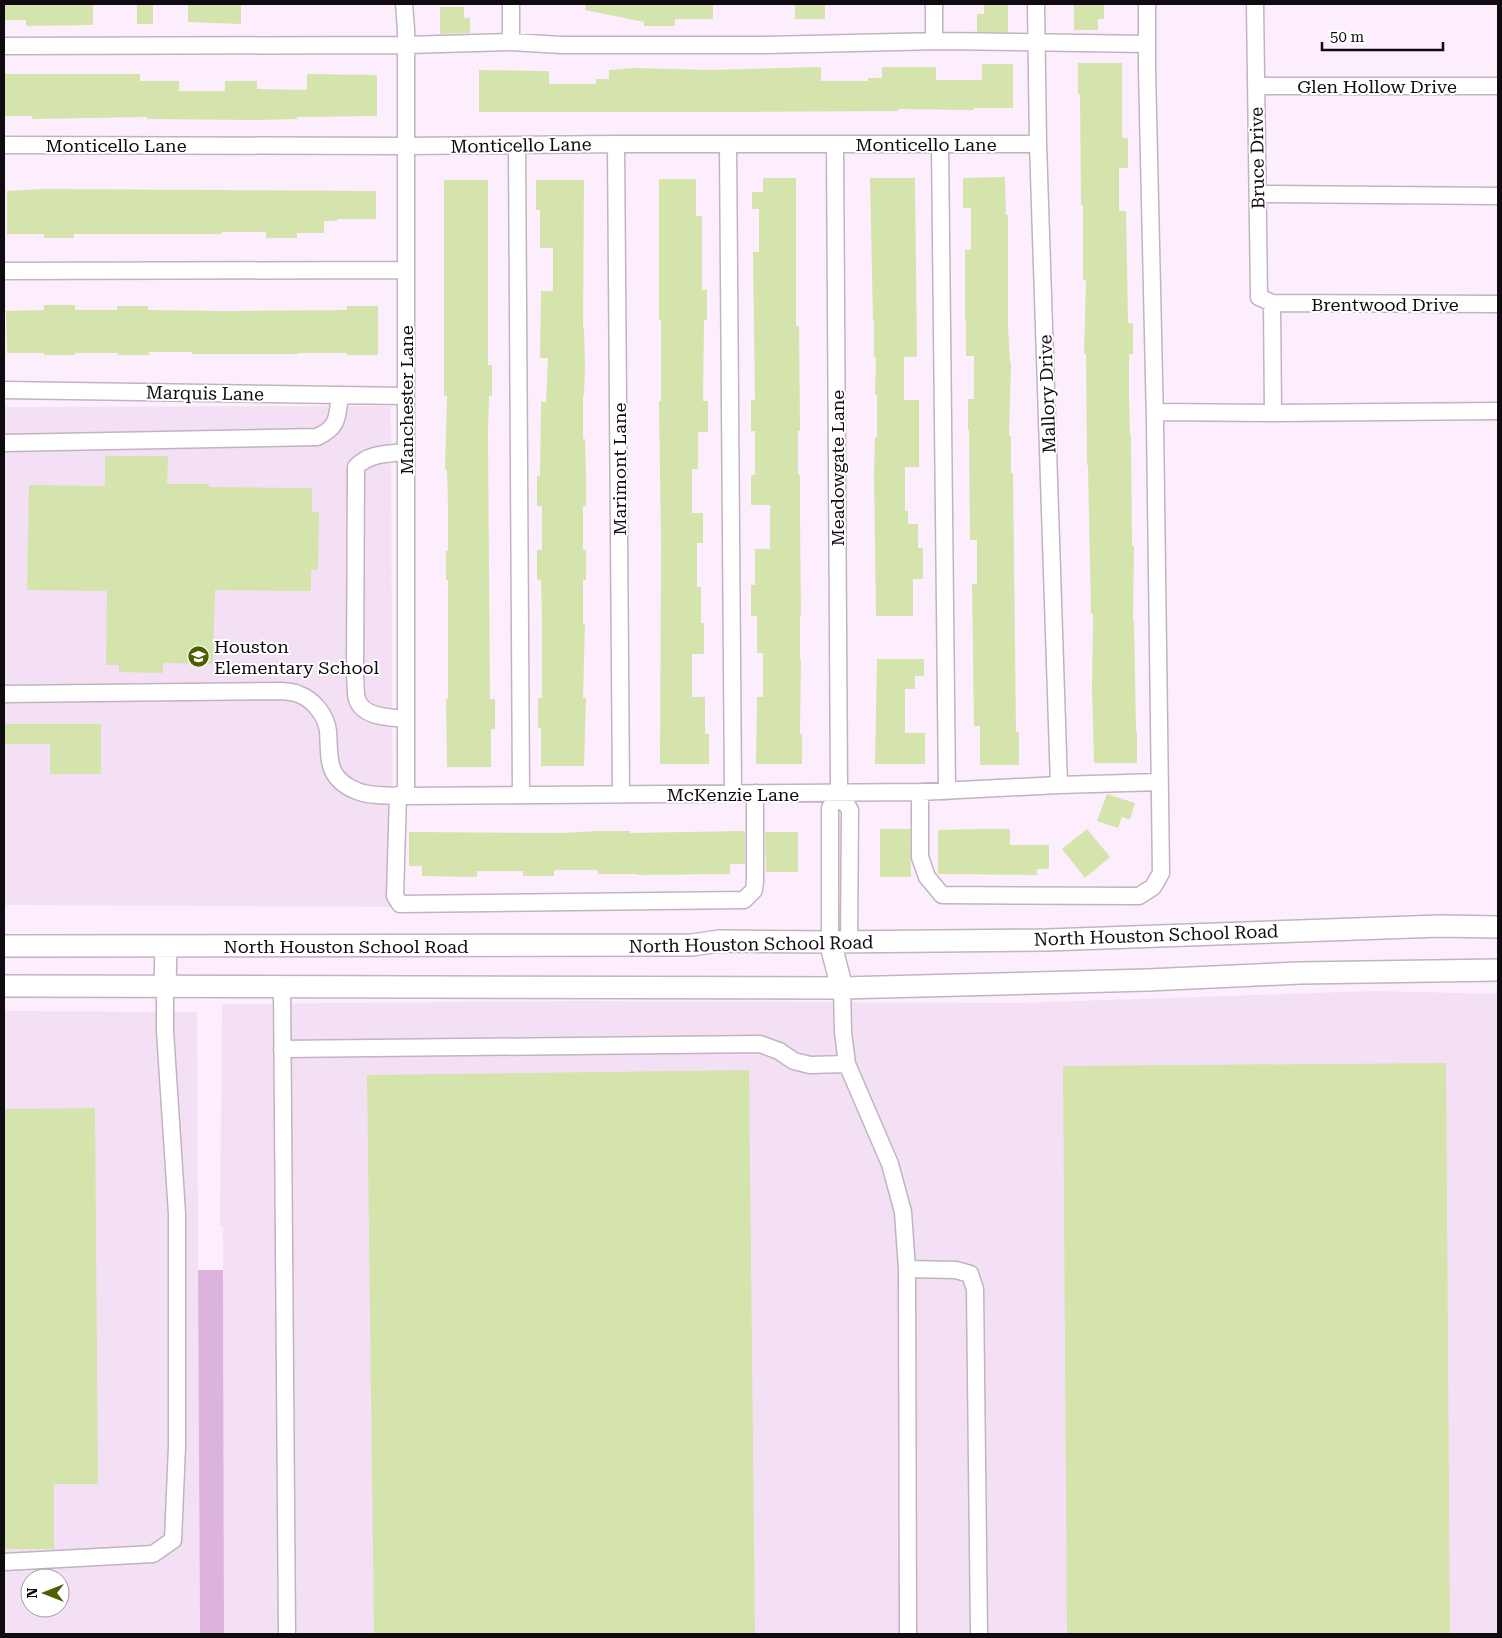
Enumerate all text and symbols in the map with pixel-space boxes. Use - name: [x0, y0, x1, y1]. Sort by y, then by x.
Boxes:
- scale bar: [1322, 20, 1443, 52]
- text: 50 m: [1330, 28, 1365, 46]
- street label: Glen Hollow Drive: [1297, 76, 1457, 97]
- street label: Bruce Drive: [1246, 107, 1268, 209]
- street label: Monticello Lane: [450, 133, 592, 157]
- street label: Monticello Lane: [855, 134, 997, 155]
- street label: Monticello Lane: [45, 135, 187, 156]
- street label: Brentwood Drive: [1311, 294, 1459, 315]
- street label: Manchester Lane: [396, 325, 417, 475]
- street label: Mallory Drive: [1034, 334, 1060, 454]
- street label: Marquis Lane: [146, 381, 264, 405]
- street label: Meadowgate Lane: [827, 390, 848, 546]
- street label: Marimont Lane: [609, 402, 630, 535]
- place label: Houston Elementary School: [214, 636, 379, 678]
- school or university icon: Houston Elementary School: [186, 644, 210, 668]
- street label: McKenzie Lane: [667, 784, 799, 805]
- street label: North Houston School Road: [1033, 920, 1279, 950]
- street label: North Houston School Road: [628, 931, 874, 957]
- street label: North Houston School Road: [224, 936, 469, 957]
- north arrow: [20, 1568, 70, 1618]
- text: N: [24, 1587, 40, 1598]

